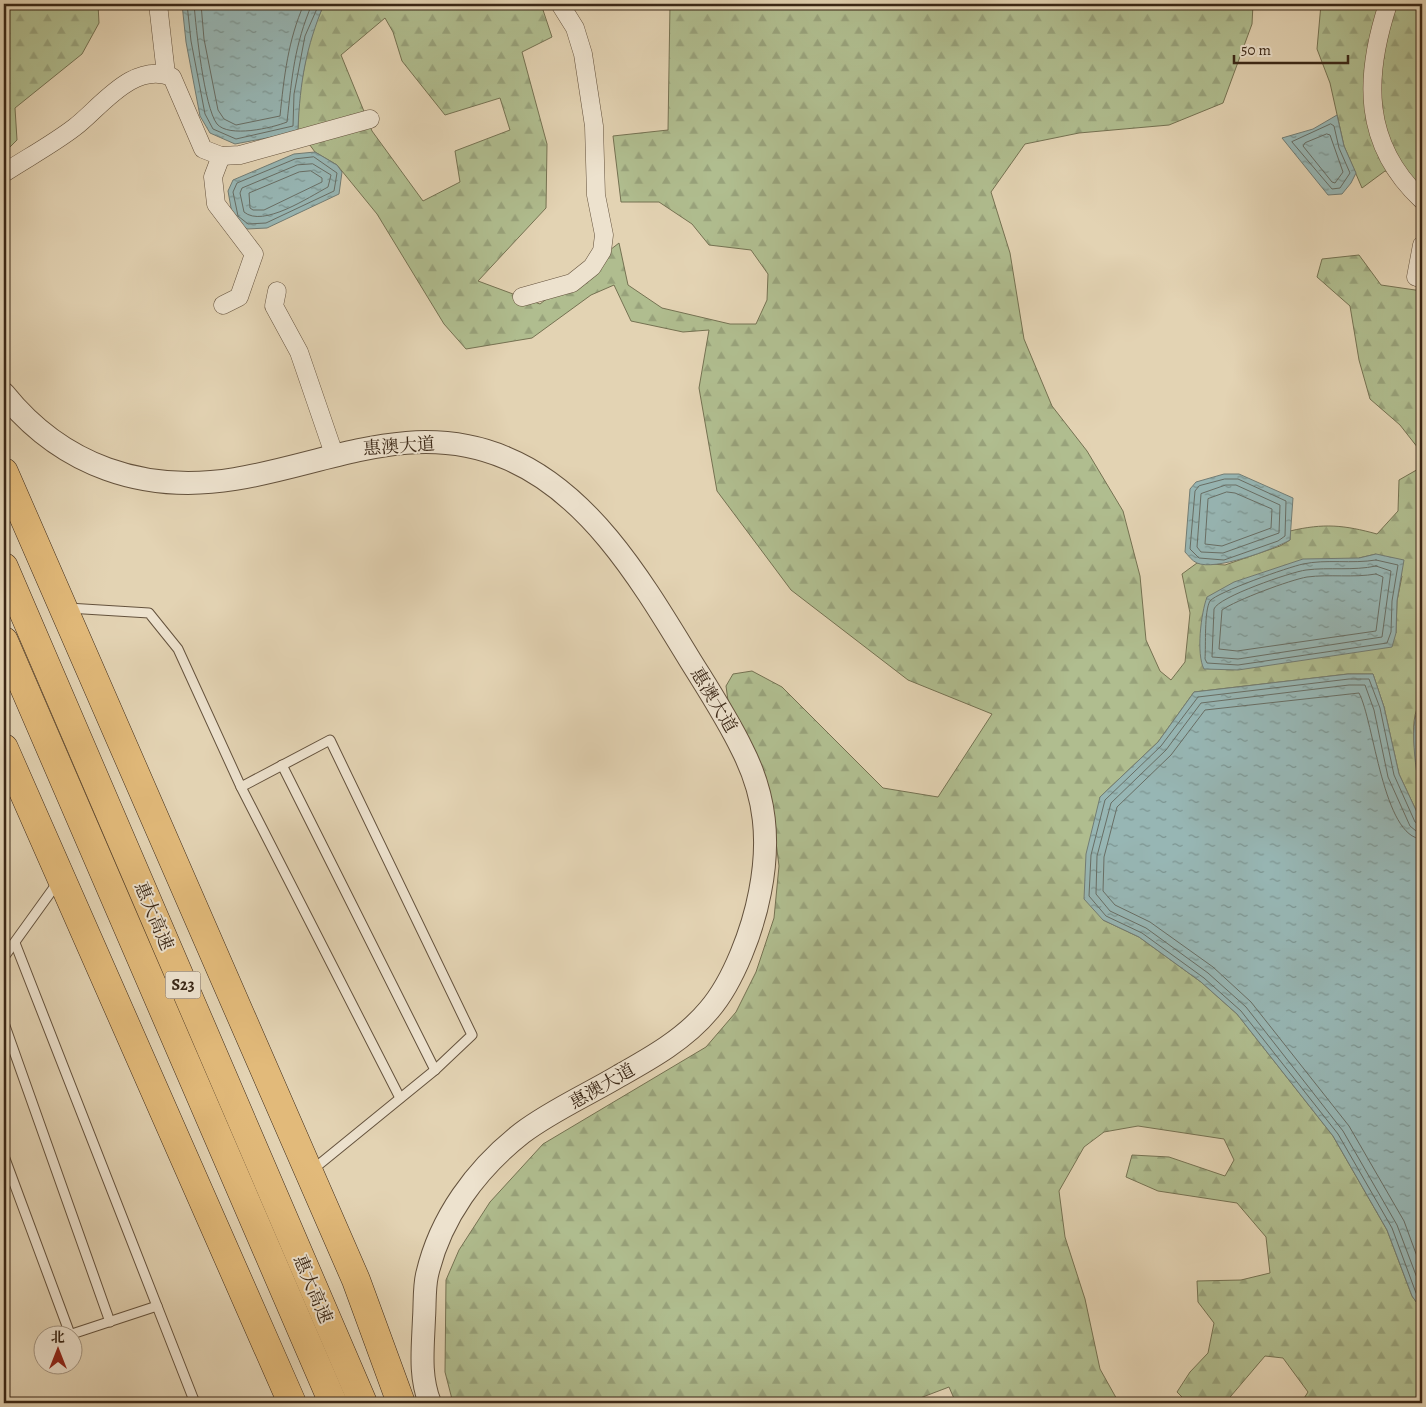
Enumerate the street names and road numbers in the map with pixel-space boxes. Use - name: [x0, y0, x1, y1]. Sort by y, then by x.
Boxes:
- street label: 惠澳大道: [362, 432, 436, 460]
- street label: 惠澳大道: [685, 663, 743, 737]
- street label: 惠大高速: [129, 878, 179, 954]
- road number: S23: [166, 972, 200, 998]
- street label: 惠澳大道: [565, 1058, 639, 1114]
- street label: 惠大高速: [288, 1251, 338, 1327]

